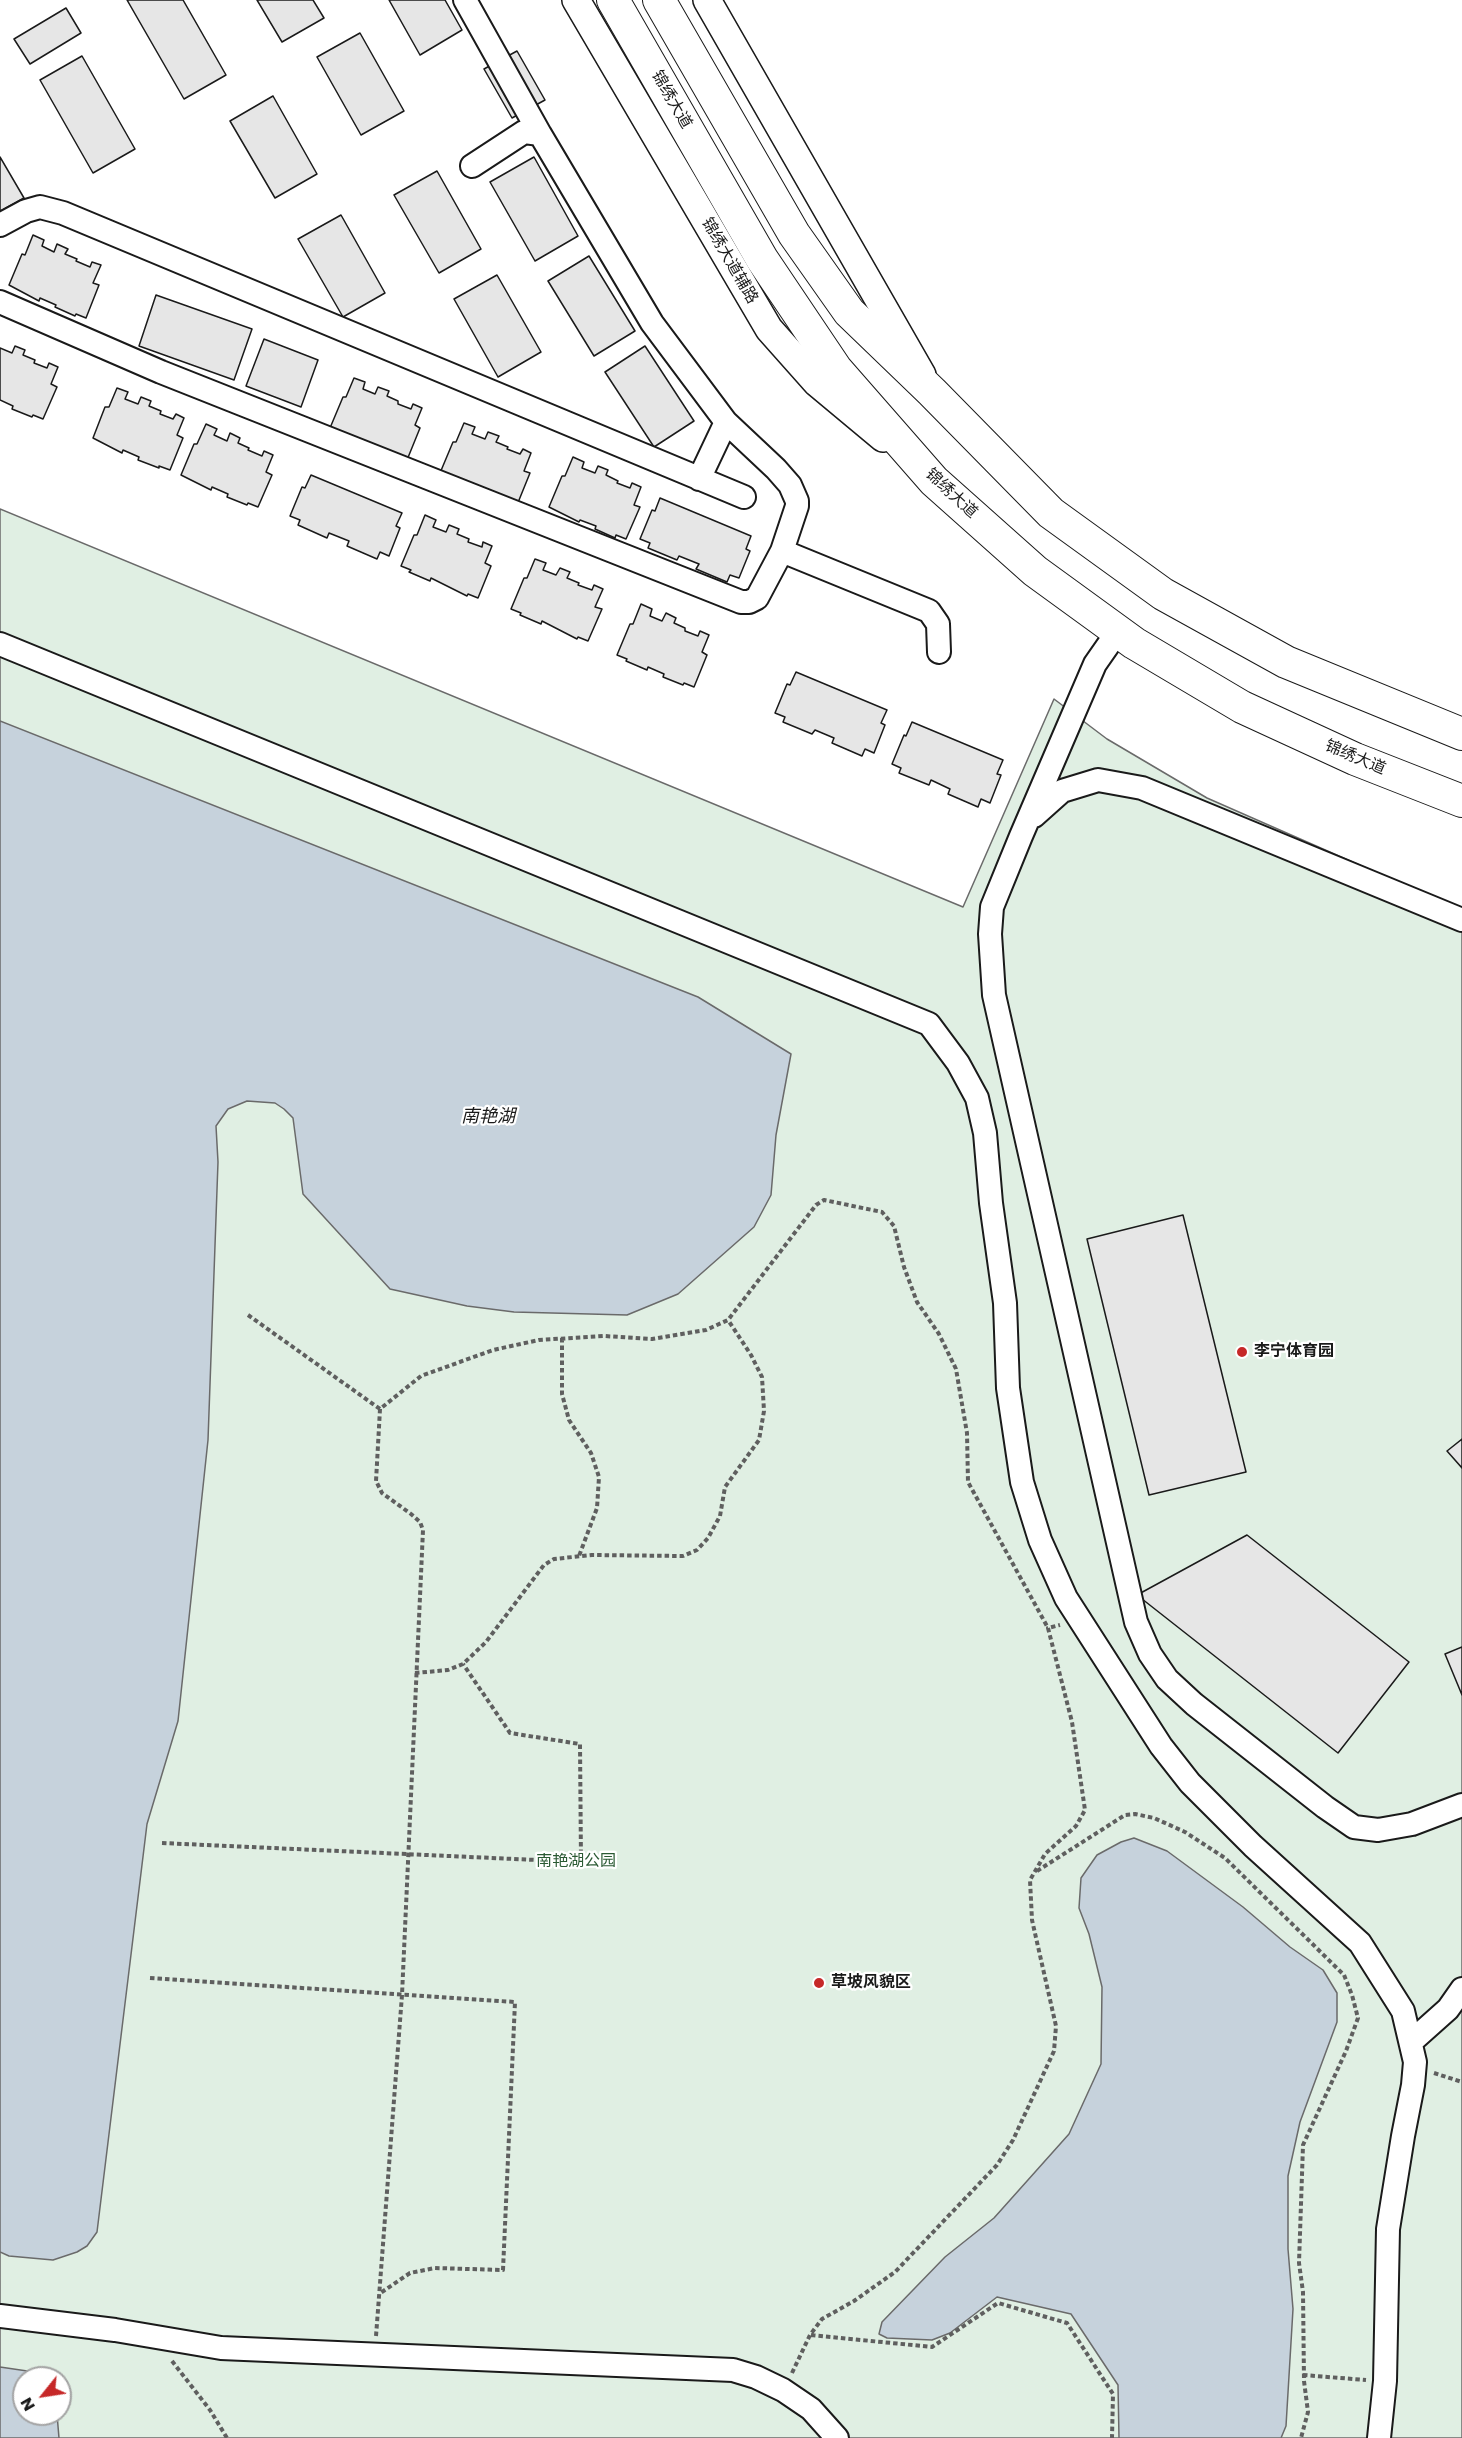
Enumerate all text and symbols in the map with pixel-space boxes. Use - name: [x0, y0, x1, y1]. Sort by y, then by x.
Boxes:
- street label: 锦绣大道: [647, 67, 695, 133]
- street label: 锦绣大道辅路: [697, 215, 761, 307]
- street label: 锦绣大道: [921, 465, 981, 523]
- street label: 锦绣大道: [1322, 737, 1388, 779]
- water label: 南艳湖: [461, 1106, 515, 1128]
- place label: 李宁体育园: [1254, 1342, 1334, 1362]
- marker: 李宁体育园: [1235, 1345, 1249, 1359]
- park label: 南艳湖公园: [536, 1852, 616, 1872]
- place label: 草坡风貌区: [831, 1973, 911, 1993]
- marker: 草坡风貌区: [812, 1976, 826, 1990]
- north arrow: [12, 2366, 72, 2426]
- text: N: [15, 2393, 41, 2415]

